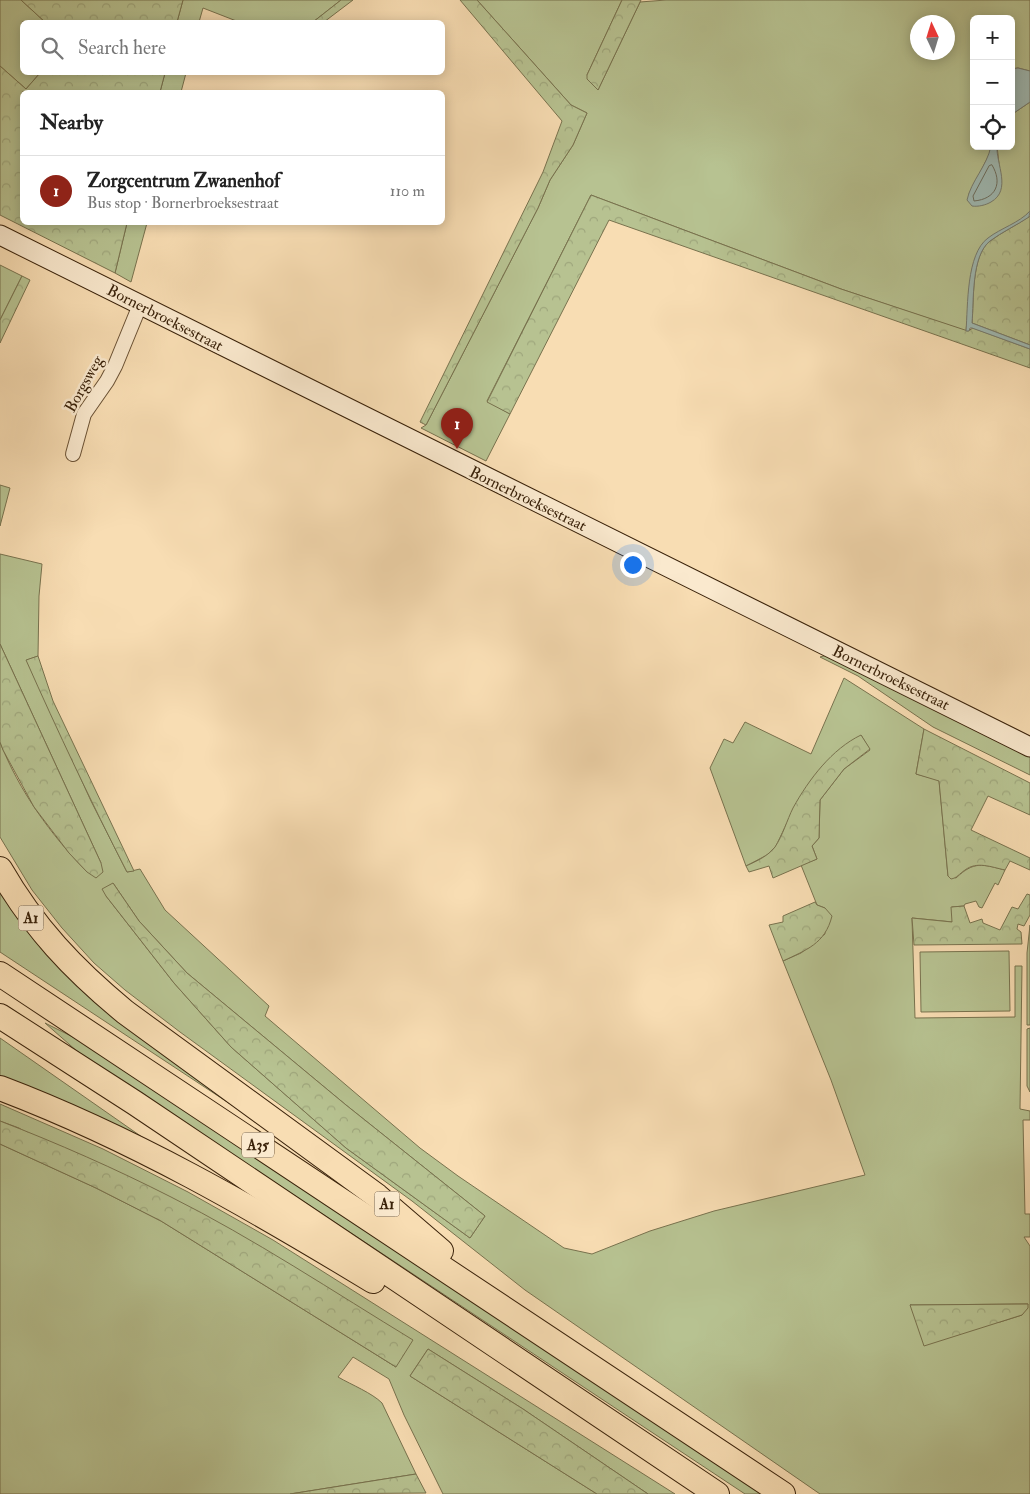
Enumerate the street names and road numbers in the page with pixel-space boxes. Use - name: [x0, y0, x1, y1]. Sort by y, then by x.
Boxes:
- street label: Bornerbroeksestraat: [104, 280, 226, 356]
- street label: Borgsweg: [60, 351, 108, 416]
- street label: Bornerbroeksestraat: [466, 462, 590, 536]
- street label: Bornerbroeksestraat: [829, 641, 953, 715]
- road number: A1: [18, 906, 44, 930]
- road number: A35: [242, 1132, 274, 1158]
- road number: A1: [374, 1192, 400, 1216]

